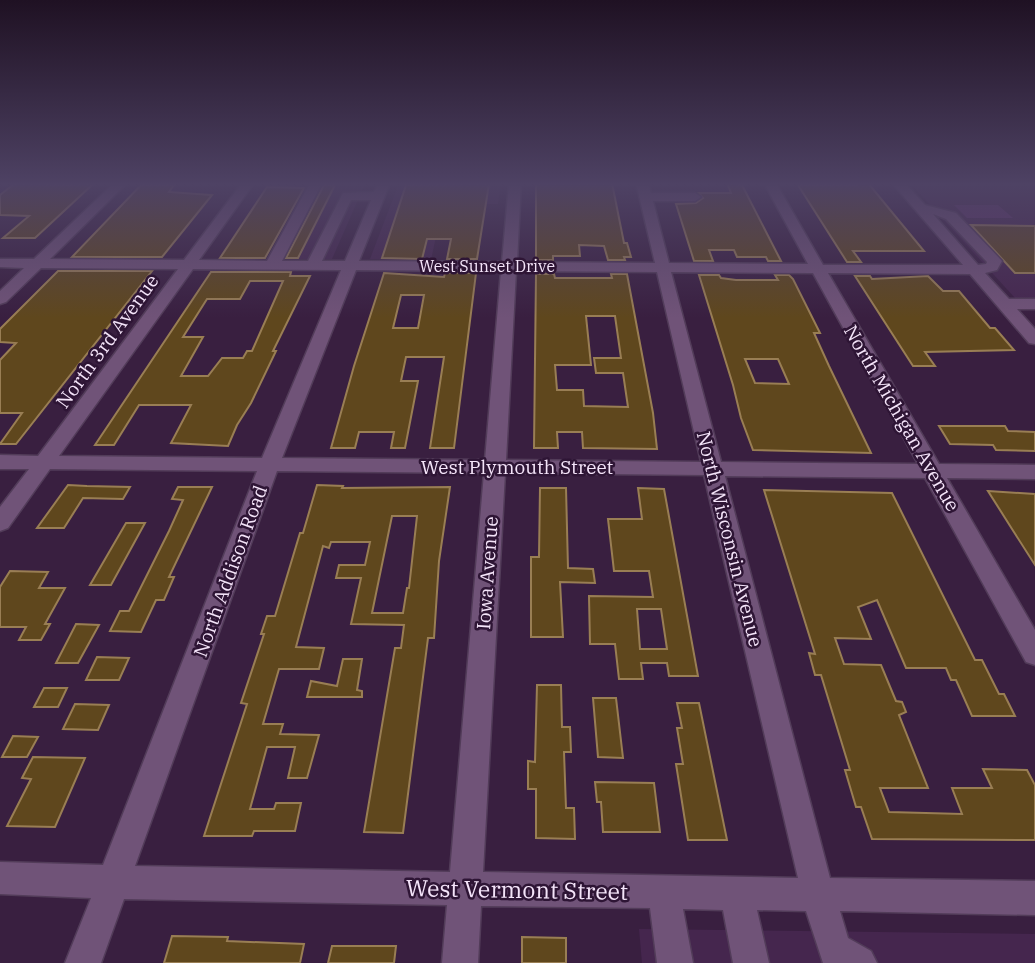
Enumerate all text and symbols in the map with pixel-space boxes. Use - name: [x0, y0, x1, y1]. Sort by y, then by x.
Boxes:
- street label: West Sunset Drive: [419, 256, 555, 276]
- street label: North 3rd Avenue: [50, 269, 164, 413]
- street label: North Michigan Avenue: [839, 321, 965, 515]
- street label: North Wisconsin Avenue: [692, 429, 768, 649]
- street label: West Plymouth Street: [421, 455, 614, 479]
- street label: North Addison Road: [188, 482, 272, 660]
- street label: Iowa Avenue: [471, 516, 503, 630]
- street label: West Vermont Street: [406, 872, 628, 906]

